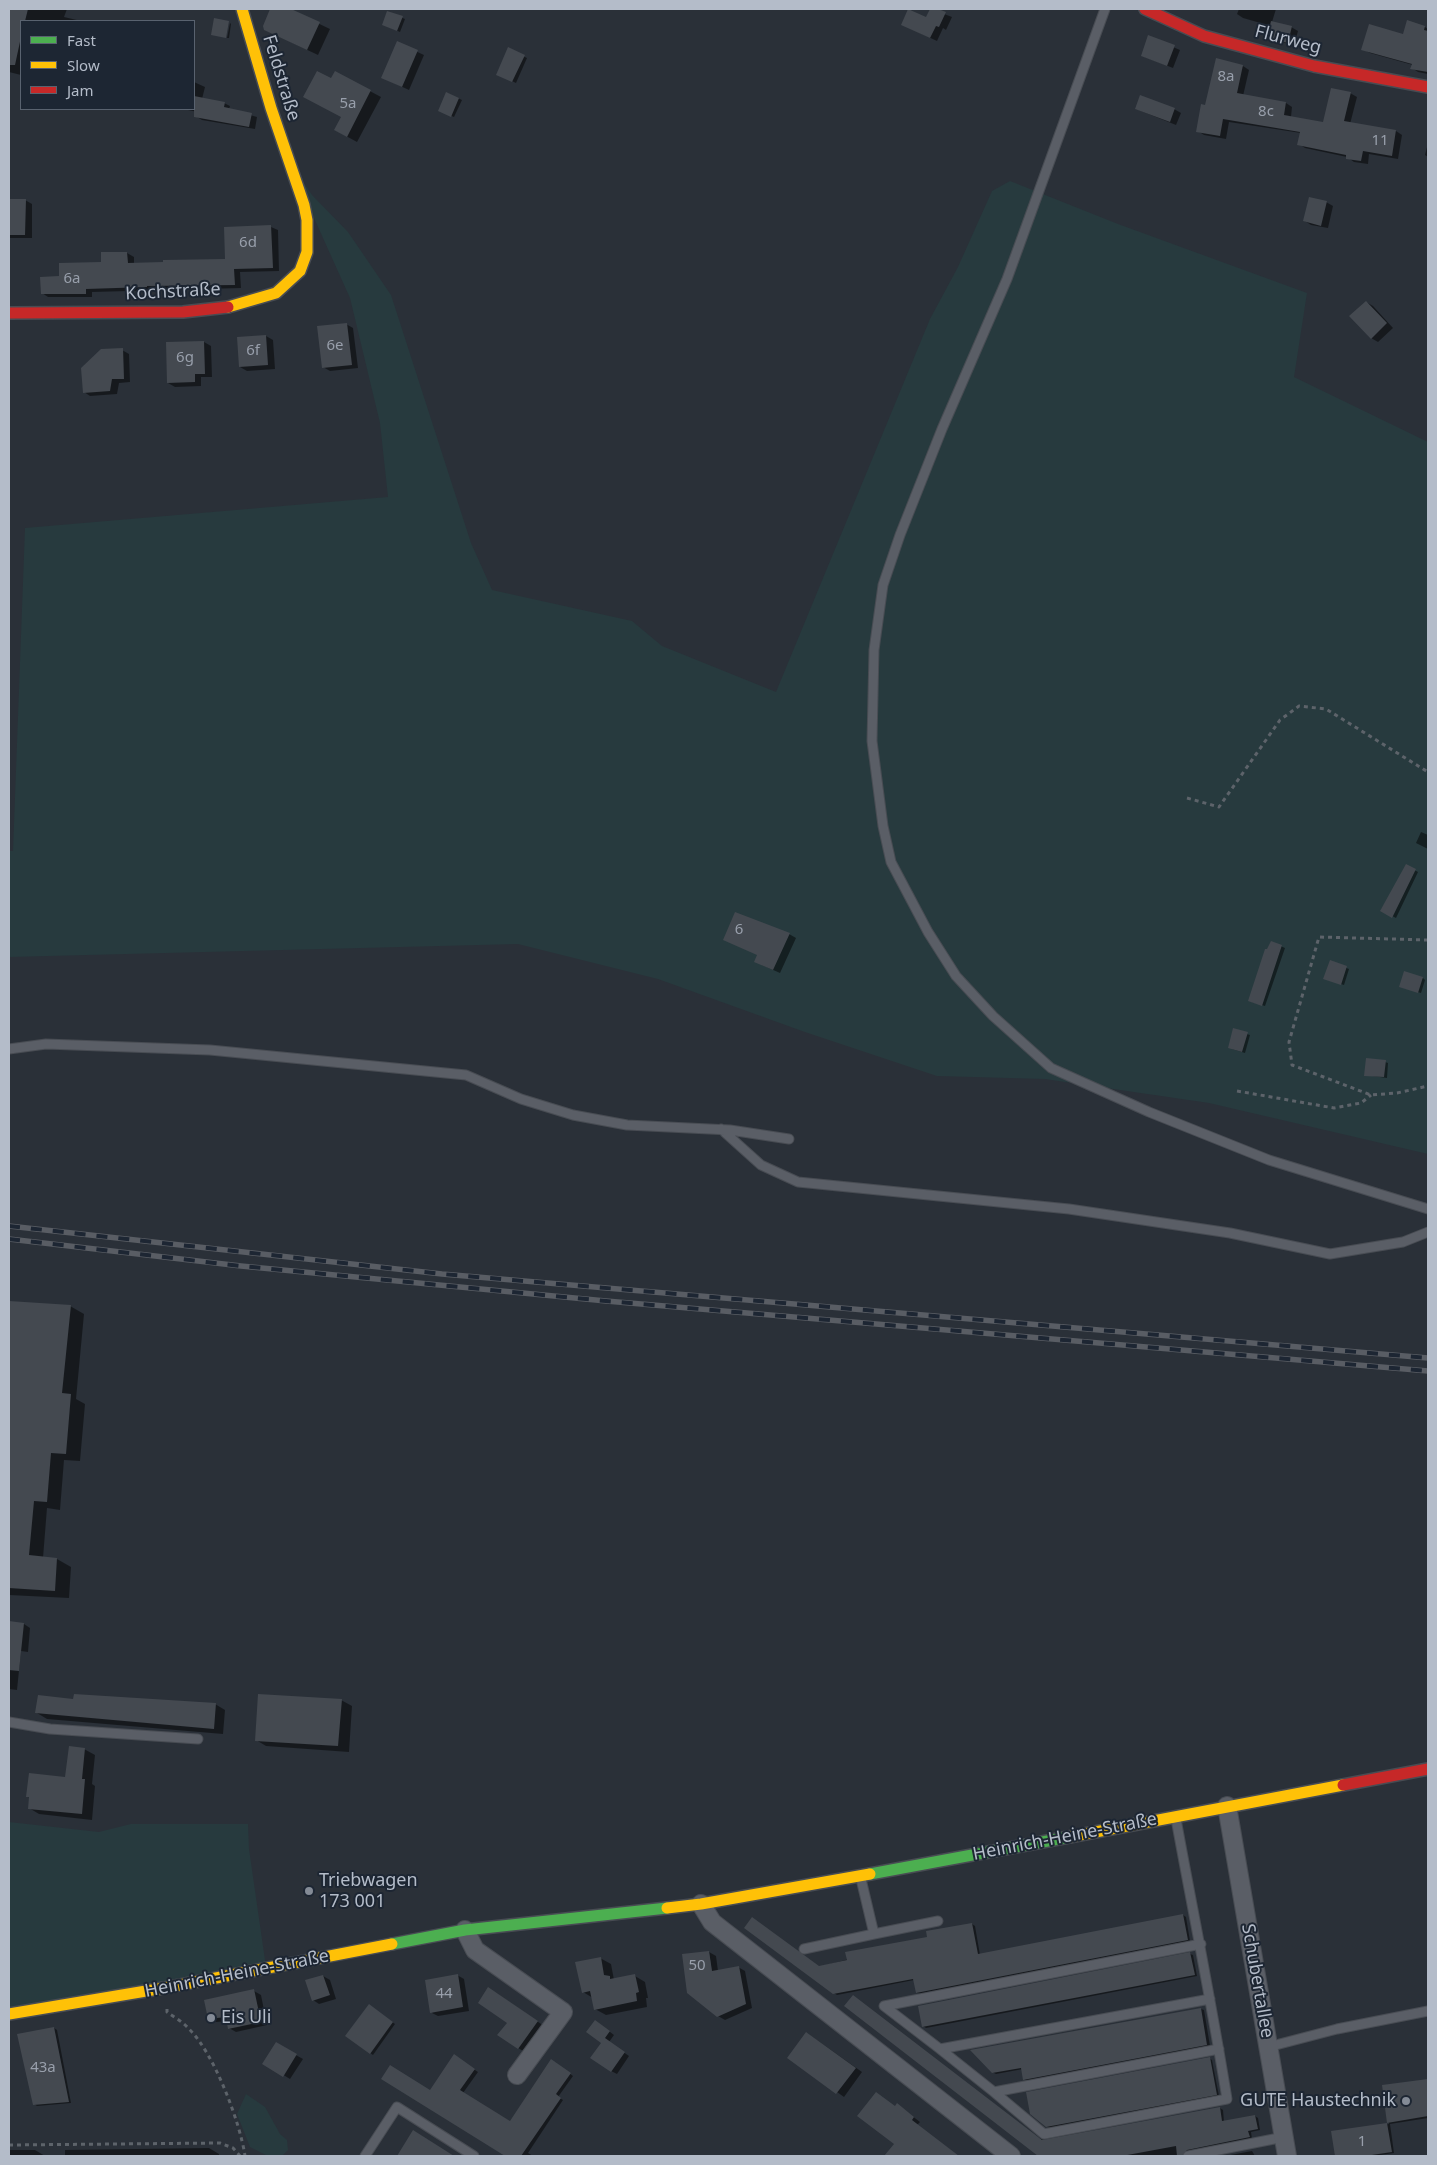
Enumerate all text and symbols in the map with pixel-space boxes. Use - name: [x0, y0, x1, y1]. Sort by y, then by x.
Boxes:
- legend: [20, 20, 195, 110]
- street label: Flurweg: [1252, 21, 1324, 59]
- text: Fast: [67, 30, 96, 50]
- street label: Feldstraße: [258, 32, 304, 124]
- text: Slow: [67, 55, 100, 75]
- house number: 8a: [1218, 68, 1234, 86]
- text: Jam: [67, 80, 94, 100]
- house number: 5a: [340, 95, 356, 113]
- house number: 8c: [1258, 103, 1274, 121]
- house number: 11: [1371, 132, 1389, 150]
- house number: 6d: [239, 234, 257, 252]
- house number: 6a: [64, 270, 80, 288]
- street label: Kochstraße: [125, 279, 221, 305]
- house number: 6e: [326, 337, 344, 355]
- house number: 6f: [246, 342, 260, 360]
- house number: 6g: [176, 349, 194, 367]
- house number: 6: [735, 921, 743, 939]
- street label: Heinrich-Heine-Straße: [971, 1809, 1159, 1865]
- place label: Triebwagen 173 001: [319, 1870, 418, 1912]
- marker: Triebwagen 173 001: [303, 1885, 315, 1897]
- street label: Schubertallee: [1236, 1922, 1278, 2040]
- street label: Heinrich-Heine-Straße: [143, 1946, 331, 2002]
- house number: 50: [688, 1957, 706, 1975]
- house number: 44: [435, 1985, 453, 2003]
- place label: Eis Uli: [221, 2007, 271, 2029]
- marker: Eis Uli: [205, 2012, 217, 2024]
- house number: 43a: [30, 2059, 56, 2077]
- place label: GUTE Haustechnik: [1240, 2090, 1396, 2112]
- marker: GUTE Haustechnik: [1400, 2095, 1412, 2107]
- house number: 1: [1358, 2133, 1366, 2151]

